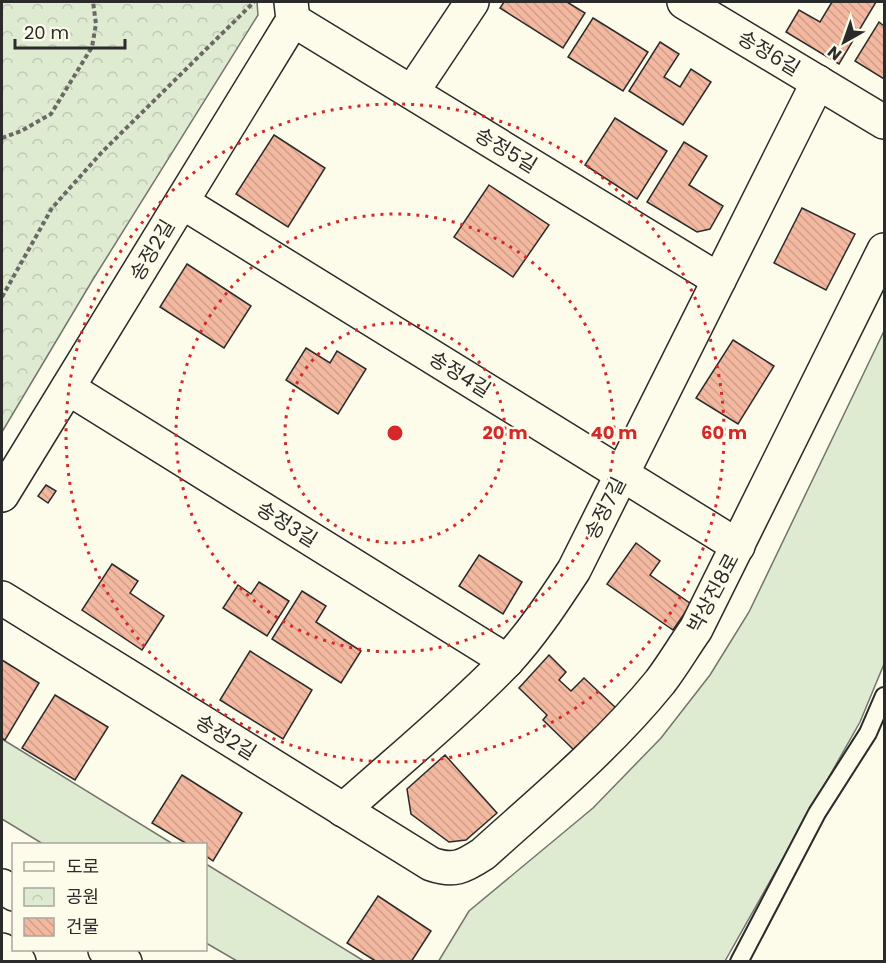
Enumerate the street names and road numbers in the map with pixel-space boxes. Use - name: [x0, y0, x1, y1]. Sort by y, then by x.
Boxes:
- street label: 송정6길: [733, 24, 805, 82]
- street label: 송정5길: [470, 121, 542, 179]
- street label: 송정2길: [123, 214, 181, 286]
- street label: 송정4길: [424, 344, 496, 404]
- street label: 송정7길: [578, 472, 632, 544]
- street label: 송정3길: [251, 494, 323, 554]
- street label: 박상진8로: [680, 548, 746, 638]
- street label: 송정2길: [190, 707, 262, 767]

